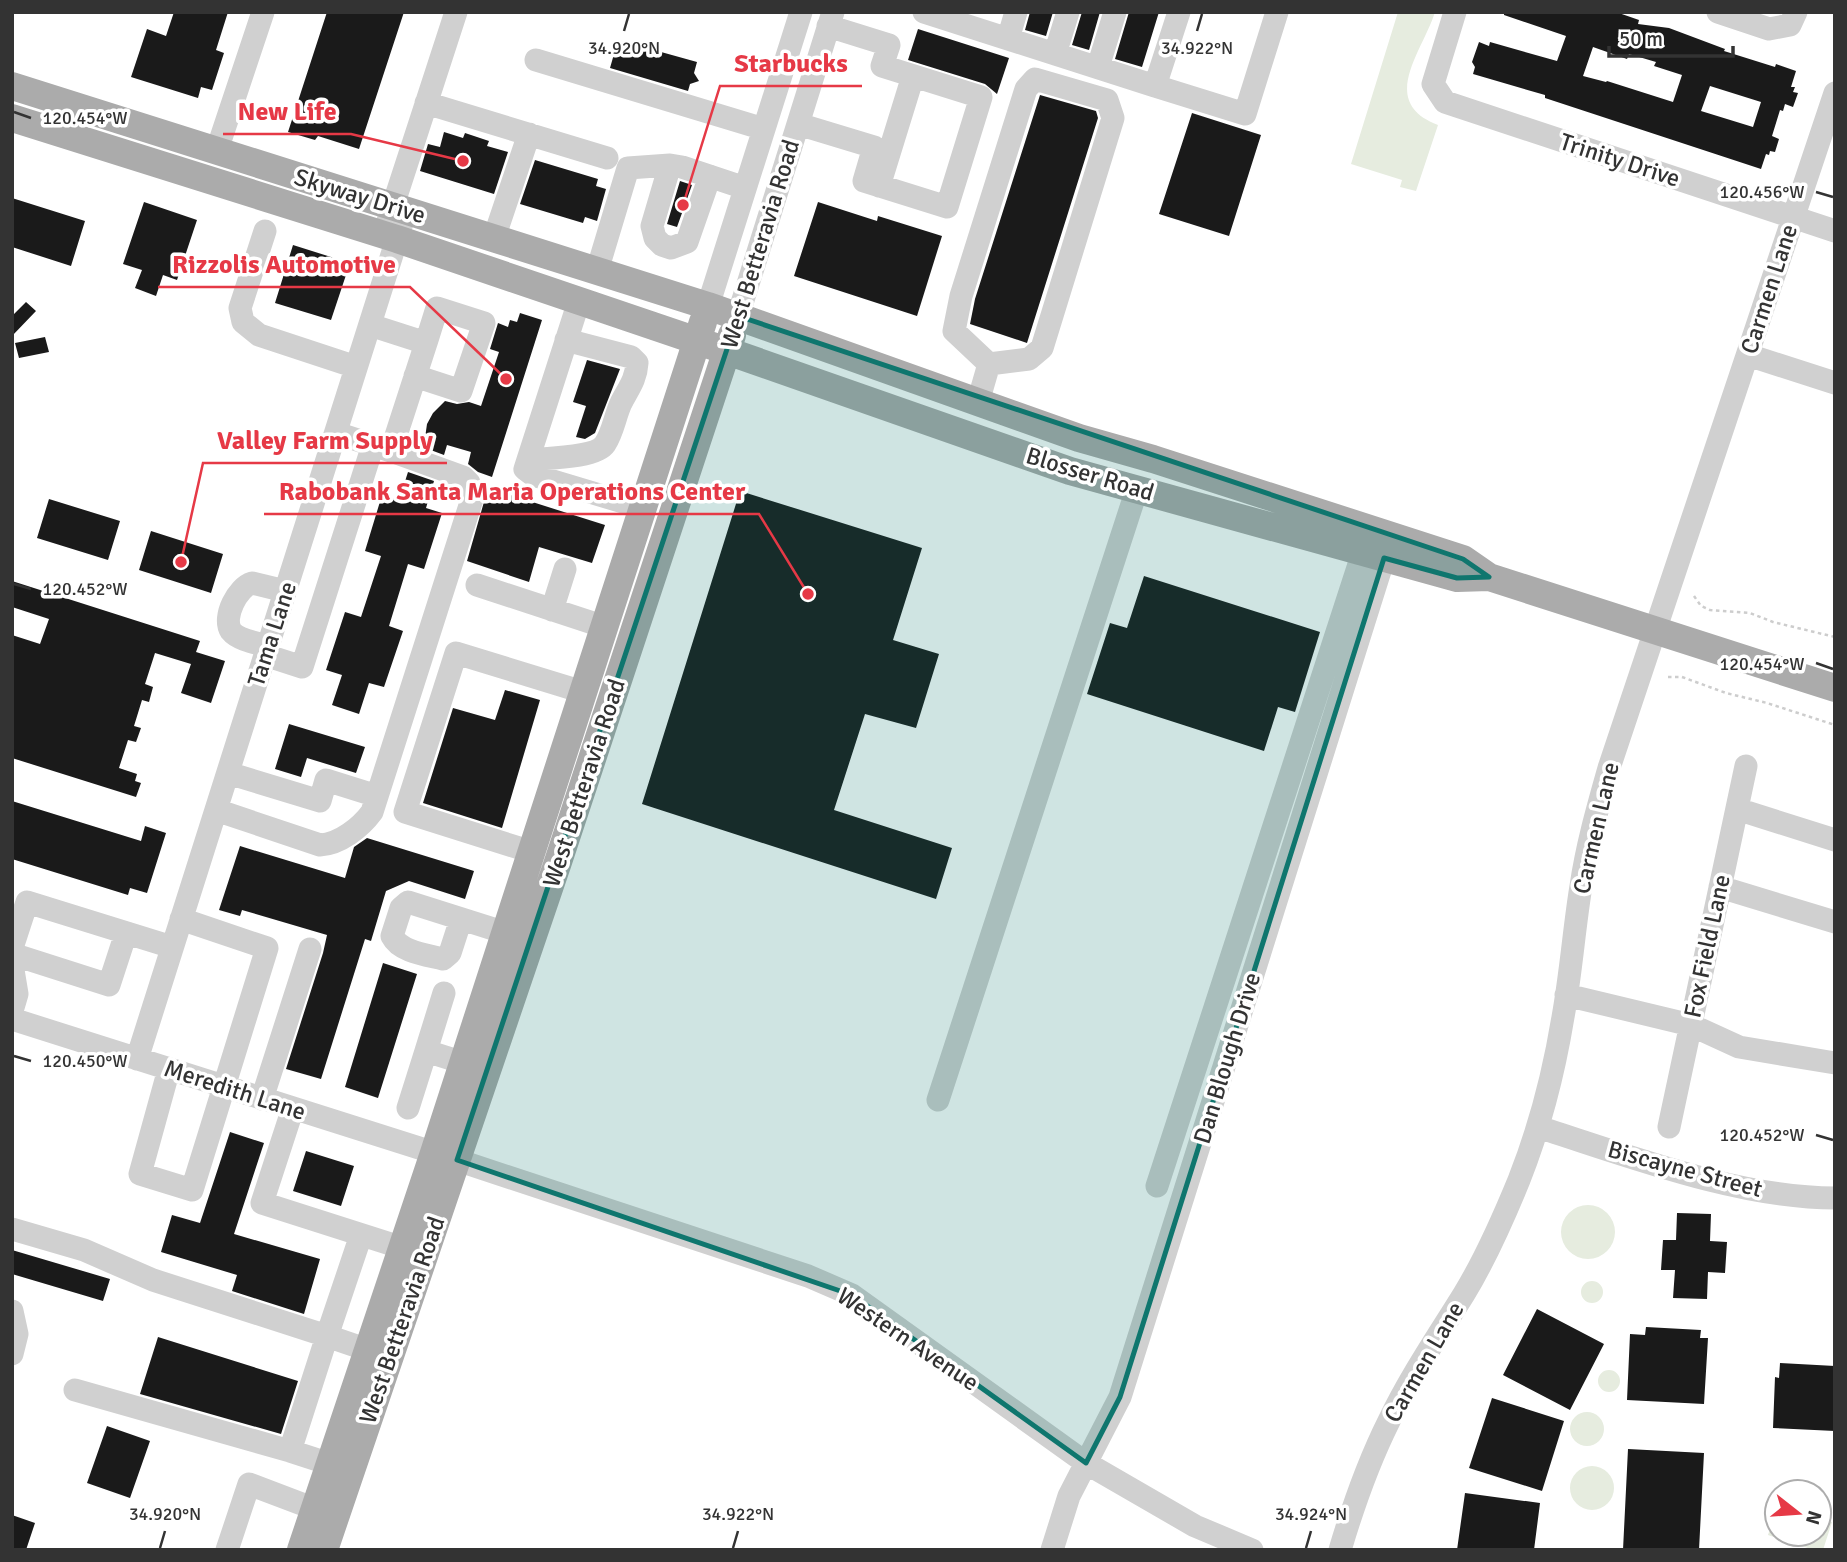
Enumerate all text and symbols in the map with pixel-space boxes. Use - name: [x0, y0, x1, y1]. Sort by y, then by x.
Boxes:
- scale bar: [1609, 14, 1733, 58]
- text: 50 m: [1619, 26, 1663, 52]
- text: 34.920°N: [588, 37, 660, 59]
- text: 34.922°N: [1161, 37, 1233, 59]
- callout: Starbucks: [720, 39, 862, 86]
- text: Starbucks: [734, 48, 848, 80]
- callout: New Life: [223, 87, 351, 134]
- text: New Life: [237, 96, 337, 128]
- text: 120.454°W: [42, 107, 128, 129]
- street label: Trinity Drive: [1556, 126, 1684, 194]
- street label: West Betteravia Road: [714, 136, 806, 352]
- street label: Skyway Drive: [291, 162, 429, 230]
- text: 120.456°W: [1719, 181, 1805, 203]
- street label: Carmen Lane: [1734, 220, 1804, 358]
- callout: Rizzolis Automotive: [158, 240, 410, 287]
- text: Rizzolis Automotive: [172, 249, 396, 281]
- callout: Valley Farm Supply: [203, 416, 447, 463]
- text: Valley Farm Supply: [217, 425, 433, 457]
- street label: Blosser Road: [1022, 440, 1158, 508]
- callout: Rabobank Santa Maria Operations Center: [264, 467, 759, 514]
- text: Rabobank Santa Maria Operations Center: [279, 476, 746, 508]
- text: 120.452°W: [42, 578, 128, 600]
- street label: Tama Lane: [241, 578, 303, 690]
- text: 120.454°W: [1719, 653, 1805, 675]
- street label: West Betteravia Road: [536, 675, 632, 891]
- street label: Carmen Lane: [1566, 759, 1626, 897]
- street label: Fox Field Lane: [1677, 872, 1737, 1020]
- street label: Dan Blough Drive: [1187, 969, 1267, 1147]
- text: 120.450°W: [42, 1050, 128, 1072]
- street label: Meredith Lane: [160, 1053, 310, 1127]
- text: 120.452°W: [1719, 1124, 1805, 1146]
- street label: Biscayne Street: [1604, 1134, 1766, 1204]
- street label: West Betteravia Road: [352, 1212, 452, 1428]
- street label: Western Avenue: [831, 1281, 985, 1397]
- street label: Carmen Lane: [1377, 1296, 1471, 1428]
- north arrow: [1763, 1478, 1833, 1548]
- text: 34.920°N: [129, 1503, 201, 1525]
- text: 34.922°N: [702, 1503, 774, 1525]
- text: 34.924°N: [1275, 1503, 1347, 1525]
- text: N: [1800, 1508, 1827, 1528]

